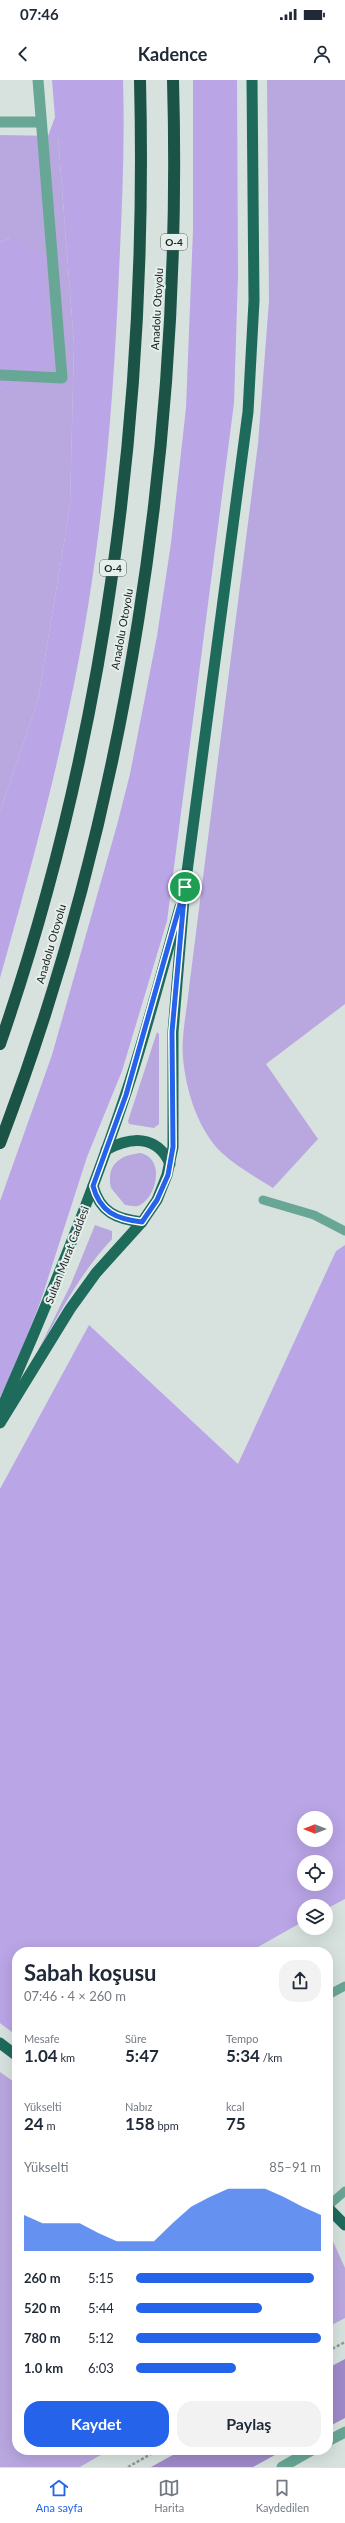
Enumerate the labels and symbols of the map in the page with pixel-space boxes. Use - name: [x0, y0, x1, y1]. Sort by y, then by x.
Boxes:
- road number: O-4: [161, 234, 187, 250]
- street label: Anadolu Otoyolu: [148, 268, 165, 350]
- road number: O-4: [100, 560, 126, 576]
- street label: Anadolu Otoyolu: [108, 587, 135, 671]
- pin: [168, 870, 202, 904]
- street label: Anadolu Otoyolu: [33, 903, 68, 985]
- street label: Sultan Murat Caddesi: [42, 1204, 91, 1306]
- north arrow: [297, 1811, 333, 1847]

